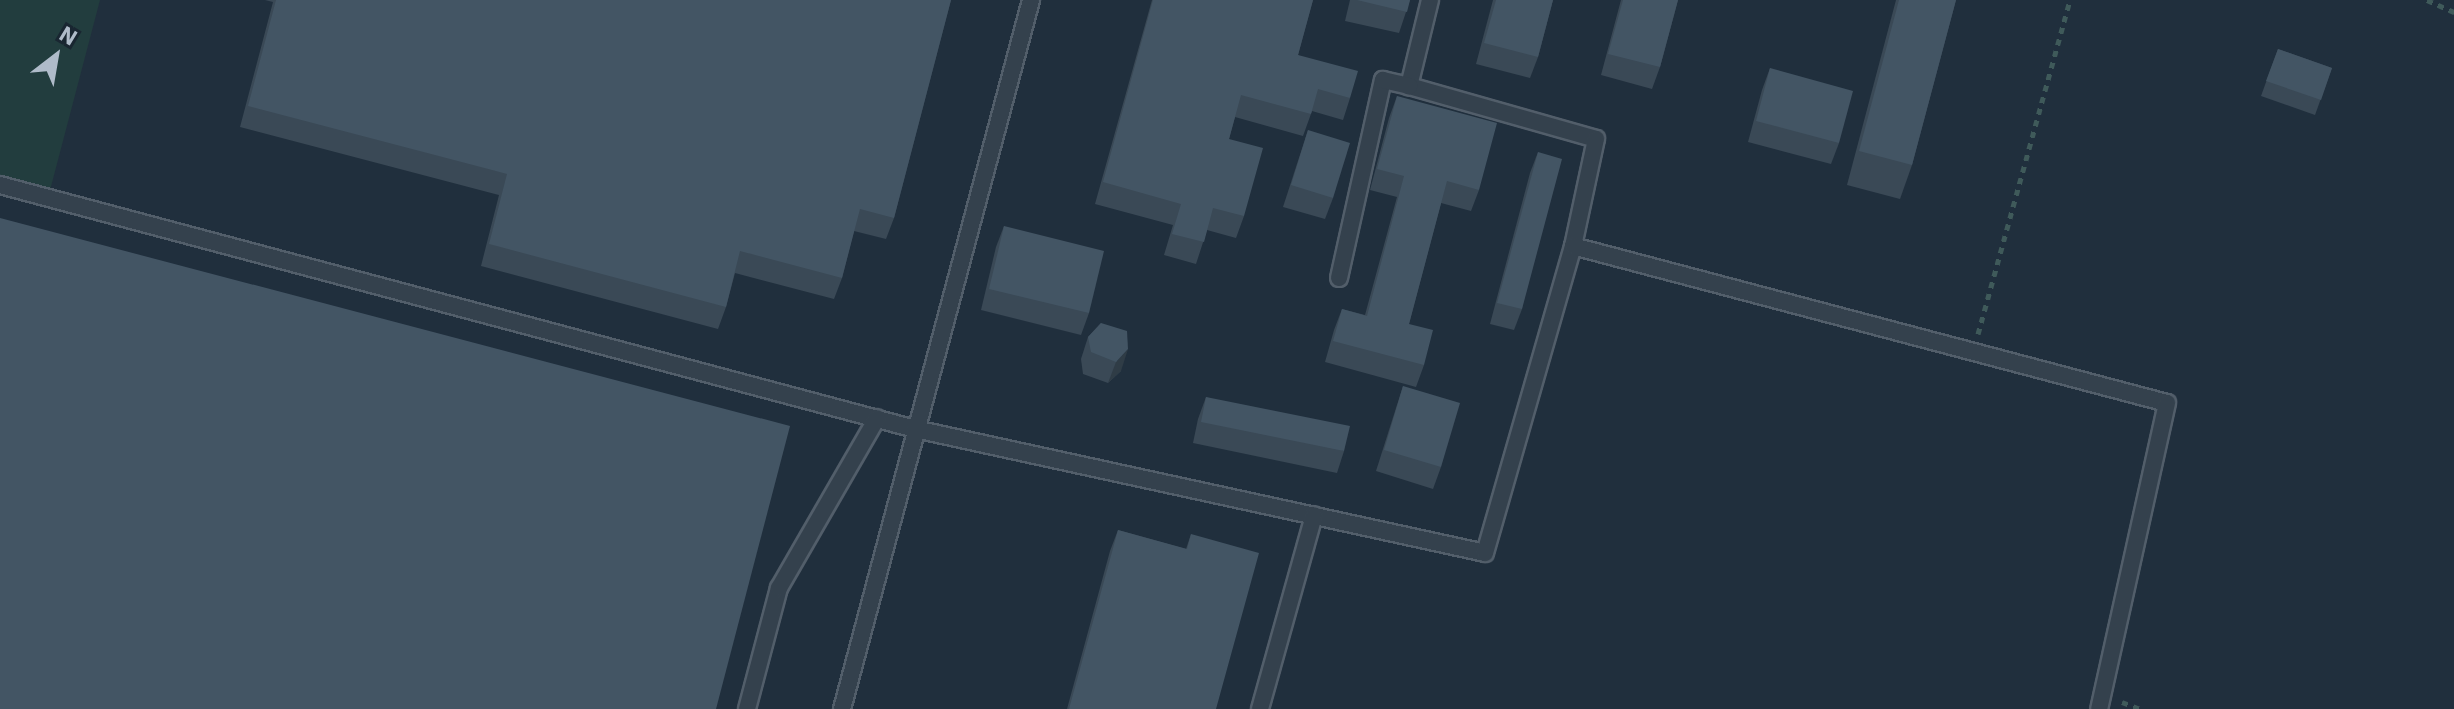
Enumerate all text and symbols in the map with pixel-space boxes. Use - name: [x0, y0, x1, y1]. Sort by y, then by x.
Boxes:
- north arrow: [16, 16, 96, 96]
- text: N: [54, 18, 83, 52]

